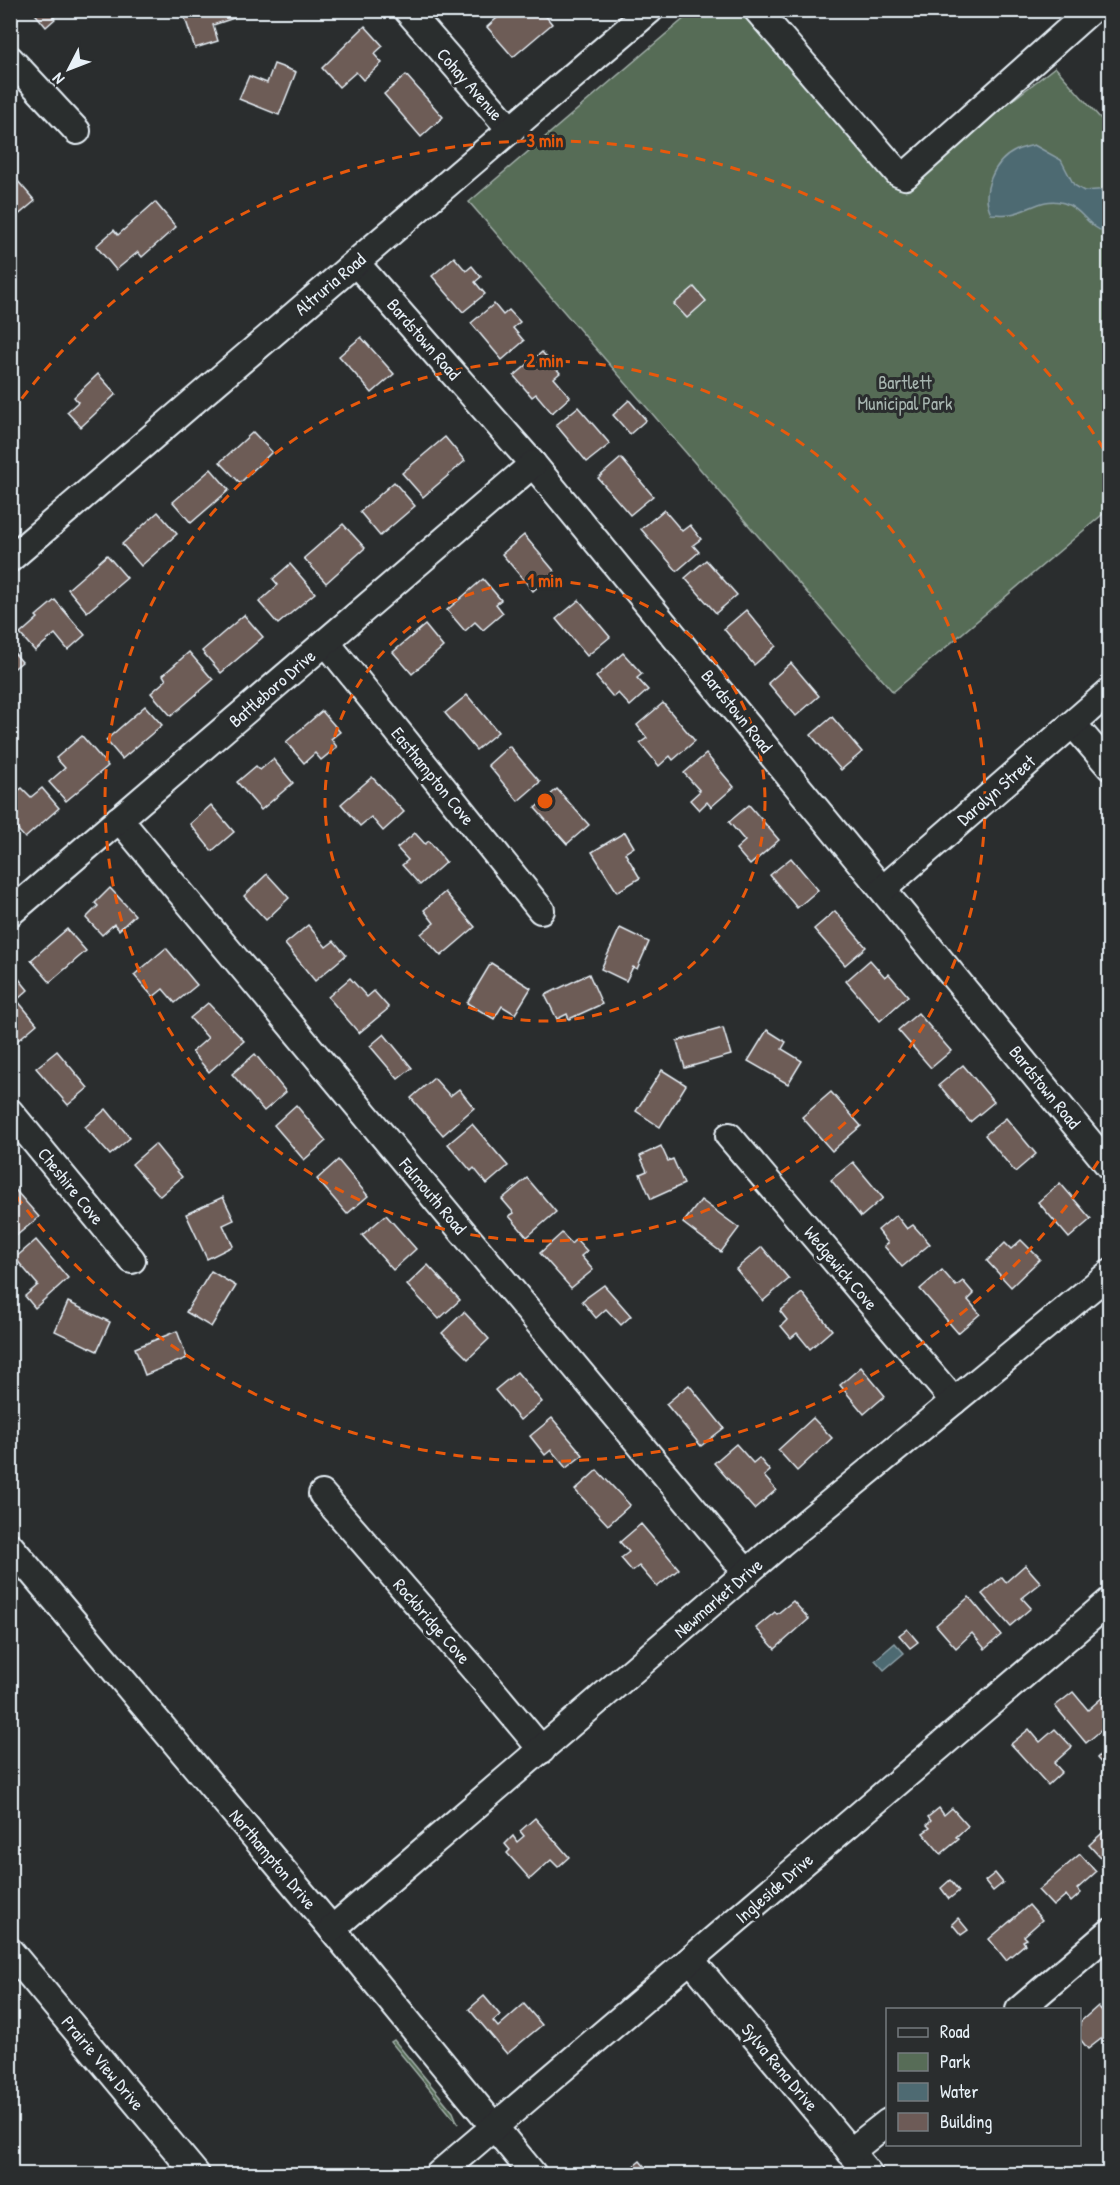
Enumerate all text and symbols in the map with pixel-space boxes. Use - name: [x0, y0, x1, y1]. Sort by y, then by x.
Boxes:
- north arrow: [39, 39, 99, 99]
- street label: Cohay Avenue: [431, 42, 509, 126]
- text: N: [47, 68, 69, 90]
- text: 3 min: [527, 128, 563, 153]
- street label: Altruria Road: [289, 247, 371, 321]
- street label: Bardstown Road: [382, 293, 466, 385]
- text: 2 min: [527, 348, 563, 373]
- park label: Bartlett Municipal Park: [858, 370, 953, 416]
- text: 1 min: [527, 568, 563, 593]
- street label: Battleboro Drive: [223, 643, 321, 733]
- street label: Bardstown Road: [696, 664, 778, 758]
- street label: Easthampton Cove: [386, 722, 480, 830]
- street label: Darolyn Street: [951, 748, 1041, 831]
- centre of rings: [535, 791, 555, 811]
- street label: Bardstown Road: [1004, 1040, 1086, 1134]
- street label: Cheshire Cove: [32, 1142, 110, 1230]
- street label: Falmouth Road: [393, 1152, 472, 1240]
- street label: Wedgewick Cove: [798, 1221, 884, 1315]
- street label: Newmarket Drive: [668, 1552, 768, 1644]
- street label: Rockbridge Cove: [388, 1573, 476, 1669]
- street label: Northampton Drive: [224, 1803, 322, 1915]
- street label: Ingleside Drive: [730, 1847, 818, 1929]
- legend: [886, 2008, 1081, 2146]
- street label: Prairie View Drive: [56, 2010, 150, 2116]
- street label: Sylva Rena Drive: [736, 2018, 824, 2116]
- text: Road: [940, 2019, 970, 2044]
- text: Park: [940, 2049, 971, 2074]
- text: Water: [940, 2079, 978, 2104]
- text: Building: [940, 2109, 992, 2134]

